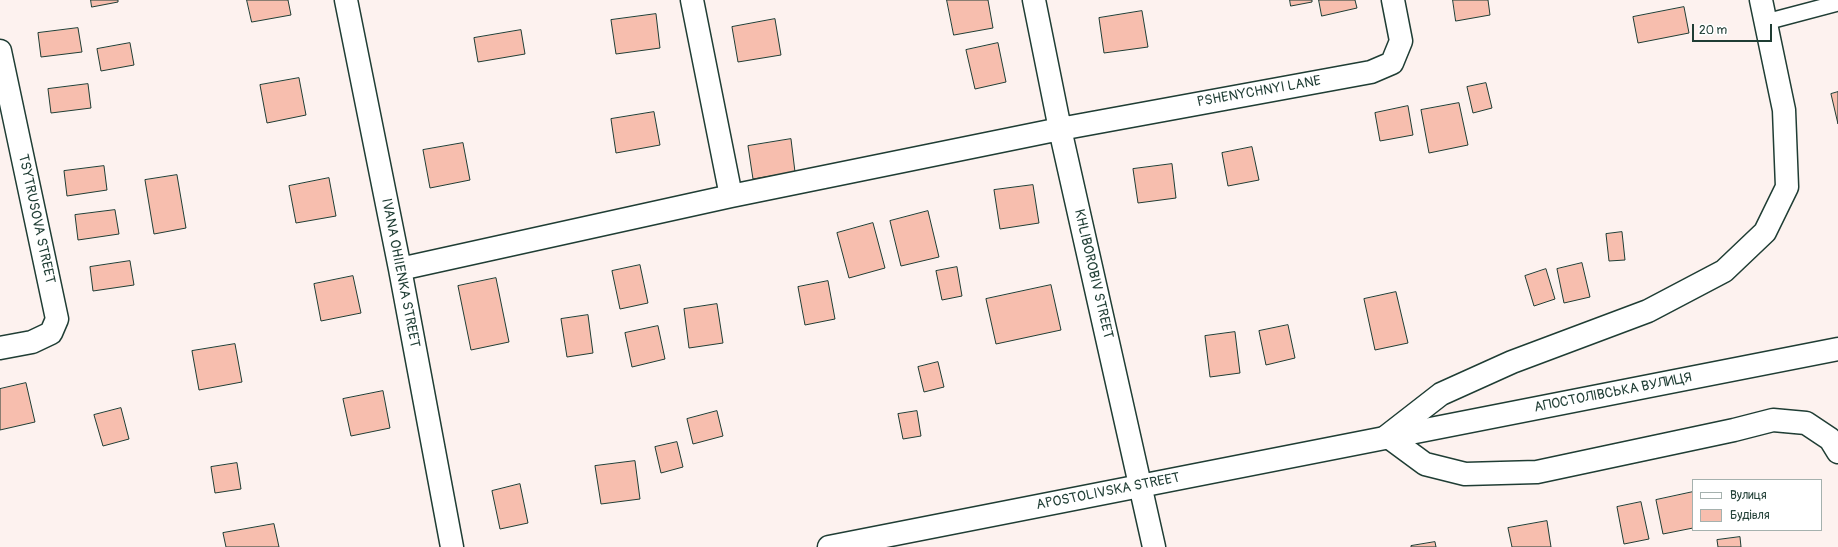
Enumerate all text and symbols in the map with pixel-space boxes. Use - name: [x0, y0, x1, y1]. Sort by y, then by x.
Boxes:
- scale bar: [1694, 16, 1774, 42]
- text: 20 m: [1699, 23, 1727, 38]
- street label: PSHENYCHNYI LANE: [1196, 73, 1322, 111]
- street label: TSYTRUSOVA STREET: [14, 153, 58, 285]
- street label: IVANA OHIIENKA STREET: [377, 197, 423, 349]
- street label: KHLIBOROBIV STREET: [1070, 207, 1116, 341]
- street label: АПОСТОЛІВСЬКА ВУЛИЦЯ: [1533, 369, 1693, 417]
- street label: APOSTOLIVSKA STREET: [1035, 470, 1181, 514]
- legend: [1692, 479, 1822, 531]
- text: Вулиця: [1730, 488, 1767, 503]
- text: Будівля: [1730, 508, 1770, 523]

